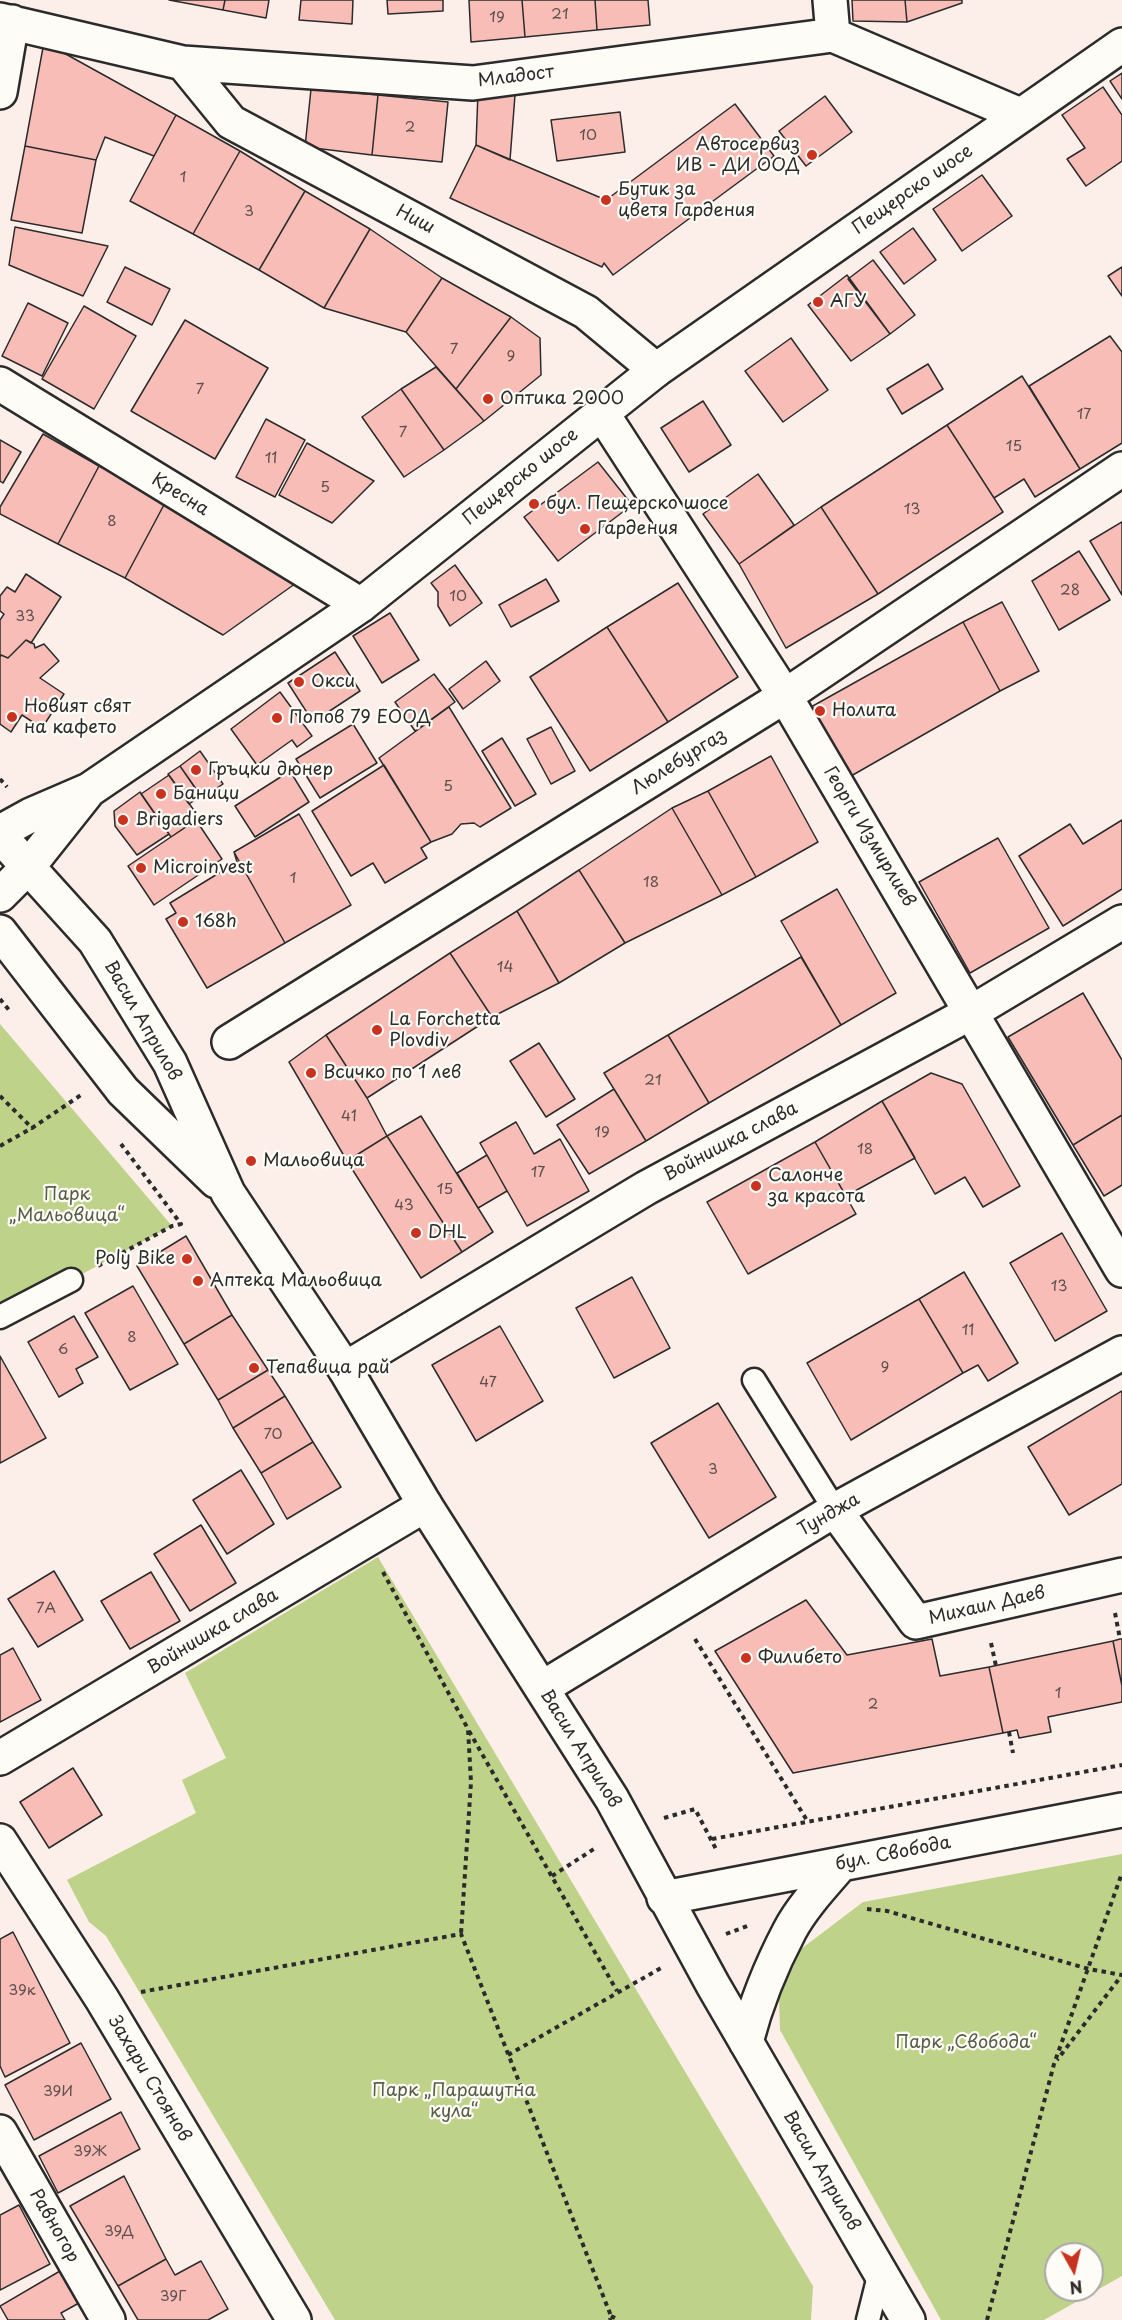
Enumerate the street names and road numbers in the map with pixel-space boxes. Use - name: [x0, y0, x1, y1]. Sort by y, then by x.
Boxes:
- street label: Младост: [477, 62, 555, 92]
- street label: Пещерско шосе: [849, 141, 977, 239]
- street label: Ниш: [392, 201, 438, 239]
- street label: Пещерско шосе: [459, 424, 583, 530]
- street label: Кресна: [147, 469, 213, 521]
- street label: Люлебургаз: [628, 724, 730, 800]
- street label: Георги Измирлиев: [819, 763, 919, 911]
- street label: Васил Априлов: [99, 957, 185, 1085]
- street label: Войнишка слава: [660, 1098, 802, 1186]
- street label: Тунджа: [794, 1489, 864, 1541]
- street label: Михаил Даев: [927, 1582, 1047, 1630]
- street label: Войнишка слава: [144, 1585, 282, 1679]
- street label: Васил Априлов: [535, 1686, 625, 1812]
- street label: бул. Свобода: [833, 1832, 953, 1876]
- street label: Захари Стоянов: [103, 2012, 195, 2146]
- street label: Васил Априлов: [778, 2107, 864, 2235]
- street label: Равногор: [24, 2186, 84, 2266]

